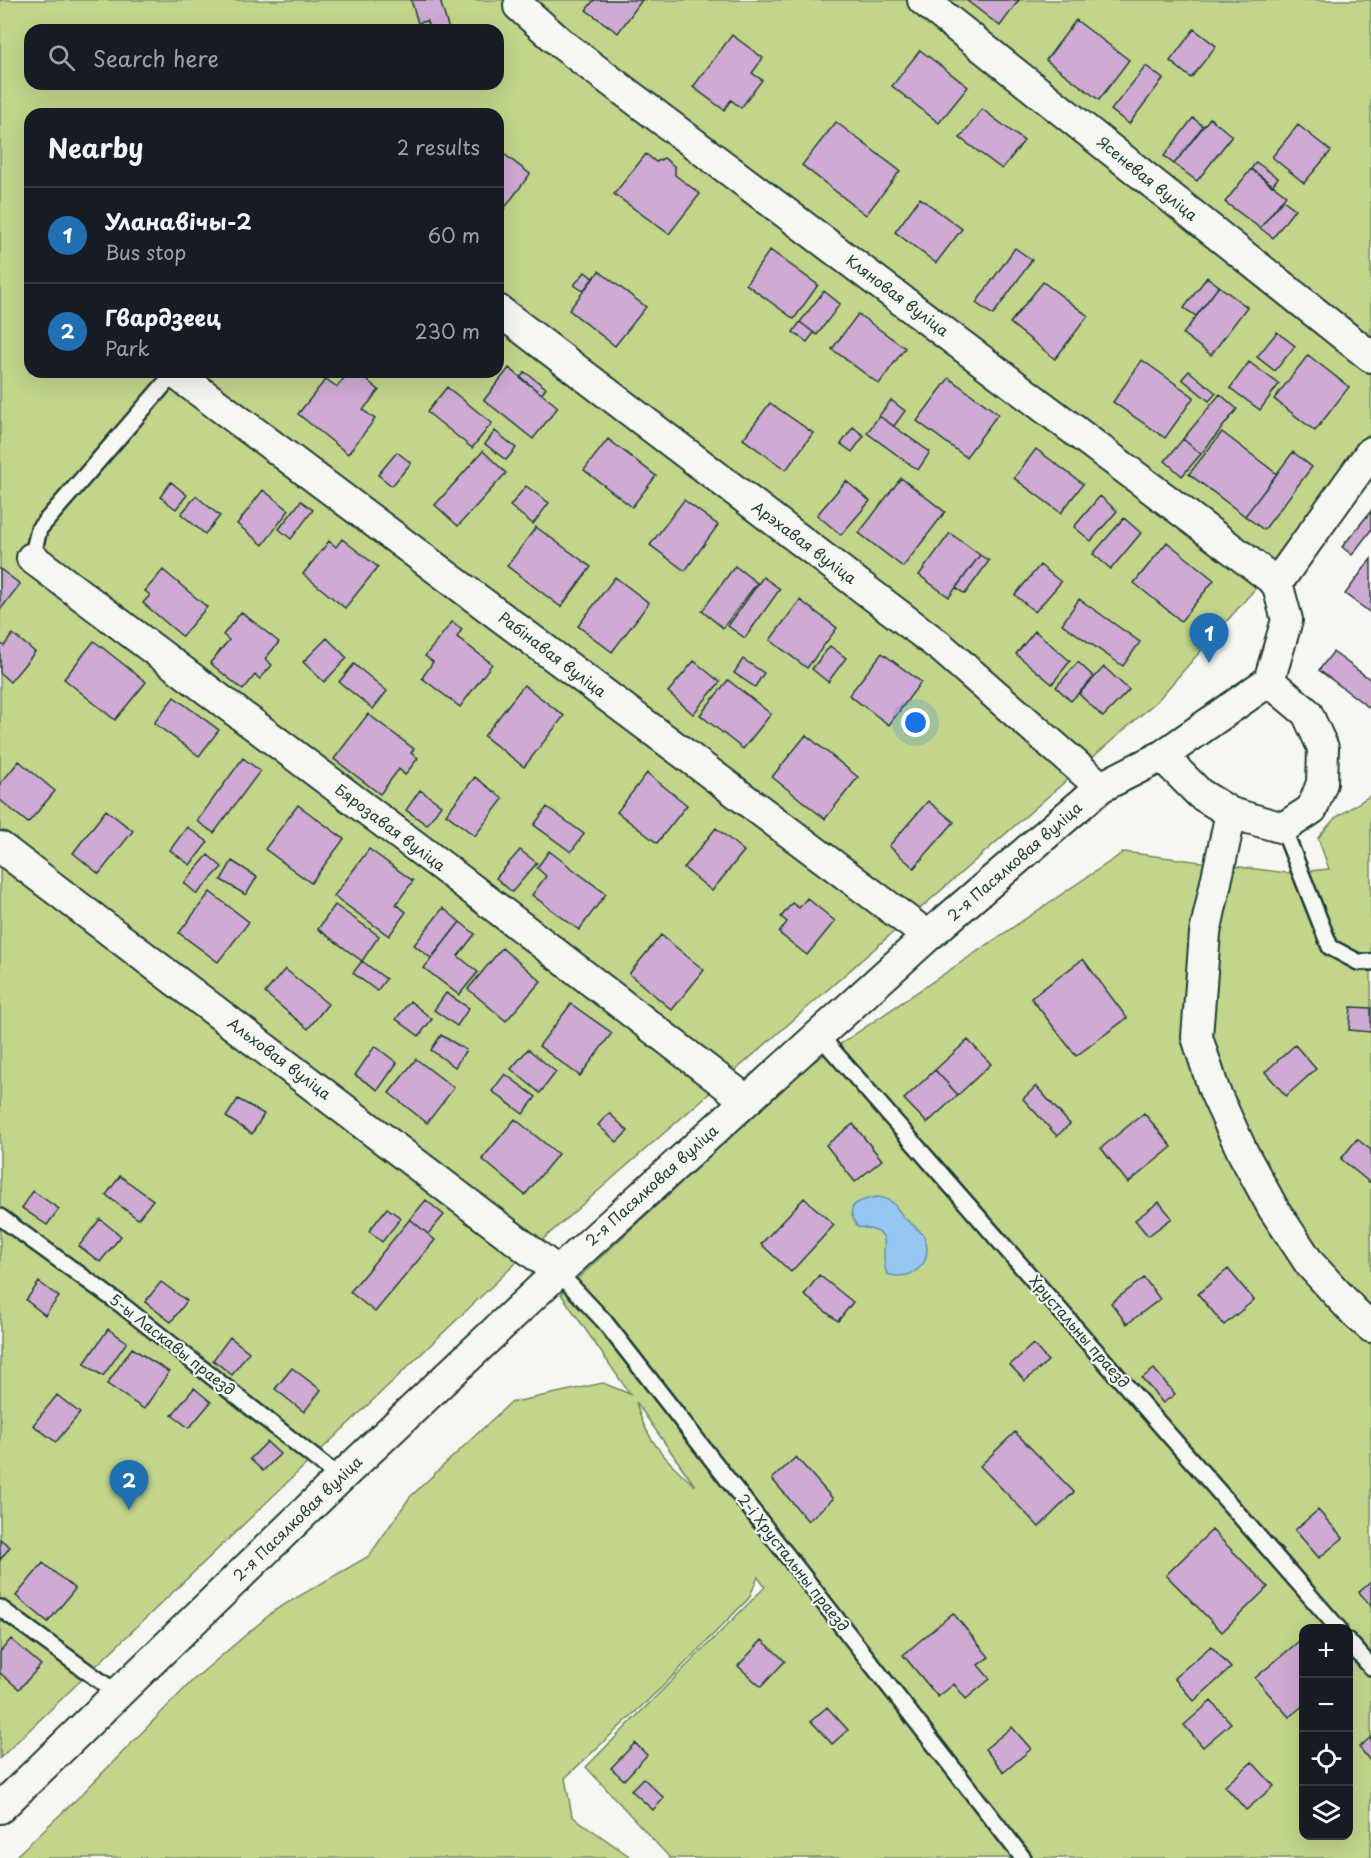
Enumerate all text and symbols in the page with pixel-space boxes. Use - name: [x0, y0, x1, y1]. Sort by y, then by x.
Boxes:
- search box: [24, 24, 504, 90]
- icon: search: [45, 41, 78, 74]
- text: Search here: [93, 41, 219, 74]
- text: Nearby: [48, 128, 143, 167]
- street label: Ясеневая вуліца: [1093, 130, 1204, 226]
- text: 2 results: [397, 132, 480, 162]
- text: Уланавічы-2: [105, 204, 252, 237]
- text: 1: [63, 220, 72, 250]
- text: 60 m: [428, 220, 480, 250]
- text: Bus stop: [105, 237, 186, 267]
- street label: Кляновая вуліца: [842, 248, 955, 342]
- text: Гвардзеец: [105, 300, 221, 333]
- text: 2: [60, 316, 75, 346]
- text: 230 m: [415, 316, 480, 346]
- text: Park: [105, 333, 150, 363]
- street label: Арэхавая вуліца: [748, 495, 863, 589]
- street label: Рабінавая вуліца: [494, 606, 612, 703]
- pin: 1: [1190, 614, 1228, 663]
- your location: [901, 708, 930, 737]
- street label: Бярозавая вуліца: [331, 778, 452, 877]
- street label: 2-я Пасялковая вуліца: [942, 795, 1087, 926]
- street label: Альховая вуліца: [223, 1011, 337, 1105]
- street label: 2-я Пасялковая вуліца: [579, 1118, 723, 1251]
- street label: Хрустальны праезд: [1024, 1269, 1136, 1393]
- street label: 5-ы Ласкавы праезд: [105, 1287, 241, 1400]
- street label: 2-я Пасялковая вуліца: [227, 1449, 367, 1586]
- pin: 2: [110, 1460, 148, 1510]
- street label: 2-і Хрустальны праезд: [733, 1488, 855, 1636]
- map controls: [1299, 1624, 1353, 1840]
- button: +: [1299, 1624, 1353, 1678]
- button: −: [1299, 1678, 1353, 1732]
- button: locate: [1299, 1732, 1353, 1786]
- button: layers: [1299, 1786, 1353, 1840]

